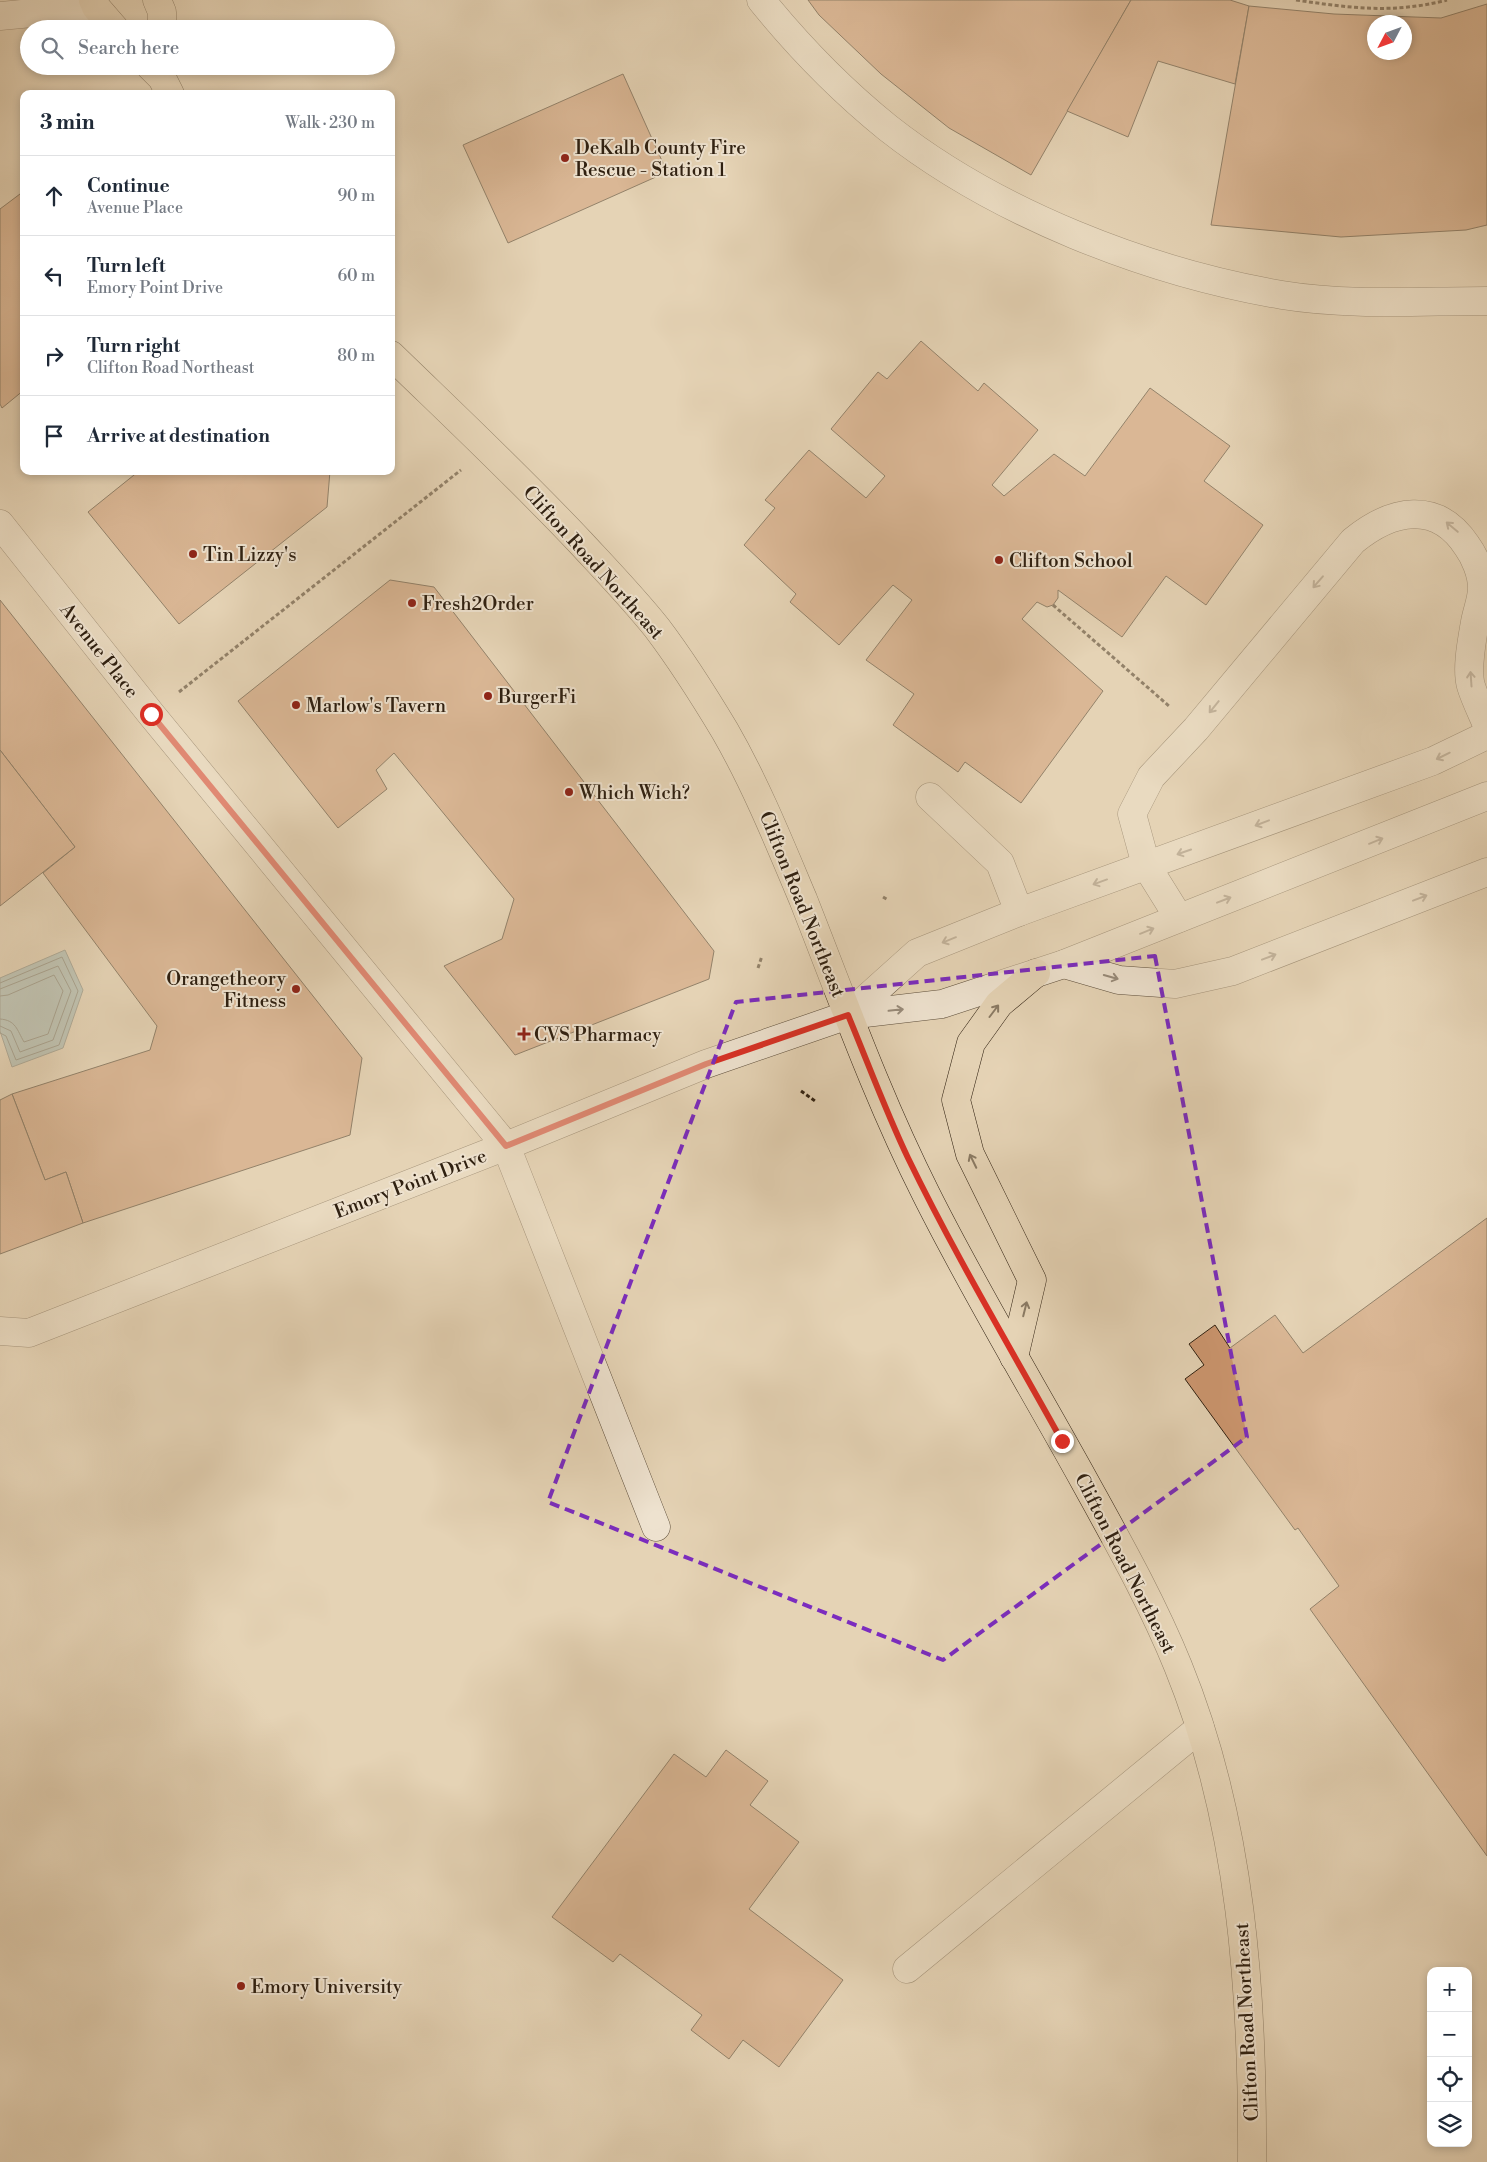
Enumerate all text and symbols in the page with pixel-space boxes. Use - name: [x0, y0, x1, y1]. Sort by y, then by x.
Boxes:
- north arrow: [1367, 15, 1412, 60]
- search box: [20, 20, 395, 75]
- icon: search: [38, 34, 66, 62]
- text: Search here: [78, 36, 179, 60]
- text: 3 min: [40, 110, 95, 136]
- text: Walk · 230 m: [285, 113, 375, 133]
- place label: DeKalb County Fire Rescue - Station 1: [575, 136, 746, 182]
- marker: DeKalb County Fire Rescue - Station 1: [559, 152, 571, 164]
- text: Continue: [87, 174, 170, 198]
- icon: ahead: [40, 182, 68, 210]
- text: 90 m: [337, 186, 375, 206]
- text: Avenue Place: [87, 198, 183, 218]
- text: Turn left: [87, 254, 166, 278]
- icon: left: [40, 262, 68, 290]
- text: 60 m: [337, 266, 375, 286]
- text: Emory Point Drive: [87, 278, 223, 298]
- text: Turn right: [87, 334, 180, 358]
- icon: right: [40, 342, 68, 370]
- text: 80 m: [337, 346, 375, 366]
- text: Clifton Road Northeast: [87, 358, 255, 378]
- icon: arrive: [40, 422, 68, 450]
- text: Arrive at destination: [87, 424, 270, 448]
- street label: Clifton Road Northeast: [518, 481, 669, 645]
- one-way arrow: [1445, 521, 1458, 532]
- place label: Tin Lizzy's: [203, 543, 297, 567]
- marker: Tin Lizzy's: [187, 548, 199, 560]
- place label: Clifton School: [1009, 549, 1133, 573]
- marker: Clifton School: [993, 554, 1005, 566]
- one-way arrow: [1313, 575, 1324, 588]
- place label: Fresh2Order: [422, 592, 534, 616]
- marker: Fresh2Order: [406, 597, 418, 609]
- street label: Avenue Place: [54, 598, 144, 703]
- one-way arrow: [1467, 672, 1476, 688]
- place label: BurgerFi: [497, 685, 576, 709]
- marker: BurgerFi: [482, 690, 494, 702]
- place label: Marlow's Tavern: [306, 694, 446, 718]
- marker: Marlow's Tavern: [290, 699, 302, 711]
- one-way arrow: [1209, 700, 1220, 713]
- route start: [140, 703, 163, 726]
- one-way arrow: [1436, 752, 1451, 761]
- place label: Which Wich?: [578, 781, 690, 805]
- marker: Which Wich?: [563, 786, 575, 798]
- street label: Clifton Road Northeast: [754, 808, 851, 1001]
- one-way arrow: [1255, 819, 1270, 828]
- one-way arrow: [1368, 836, 1383, 846]
- one-way arrow: [1176, 848, 1192, 857]
- one-way arrow: [1093, 878, 1108, 887]
- one-way arrow: [1412, 893, 1427, 903]
- one-way arrow: [1217, 895, 1232, 904]
- one-way arrow: [1138, 926, 1154, 935]
- one-way arrow: [941, 937, 956, 946]
- one-way arrow: [1261, 952, 1276, 962]
- place label: Orangetheory Fitness: [166, 967, 287, 1013]
- one-way arrow: [1102, 973, 1118, 983]
- marker: Orangetheory Fitness: [290, 983, 302, 995]
- one-way arrow: [989, 1004, 999, 1018]
- one-way arrow: [888, 1005, 904, 1015]
- place label: CVS Pharmacy: [534, 1023, 662, 1047]
- marker: CVS Pharmacy: [518, 1028, 530, 1040]
- street label: Emory Point Drive: [331, 1144, 490, 1224]
- one-way arrow: [968, 1154, 978, 1169]
- one-way arrow: [1021, 1302, 1030, 1318]
- route end: [1051, 1430, 1074, 1453]
- street label: Clifton Road Northeast: [1069, 1469, 1181, 1658]
- street label: Clifton Road Northeast: [1230, 1922, 1264, 2122]
- map controls: [1427, 1967, 1472, 2147]
- button: +: [1427, 1967, 1472, 2012]
- place label: Emory University: [251, 1975, 403, 1999]
- marker: Emory University: [235, 1980, 247, 1992]
- button: −: [1427, 2012, 1472, 2057]
- button: locate: [1427, 2057, 1472, 2102]
- button: layers: [1427, 2102, 1472, 2147]

